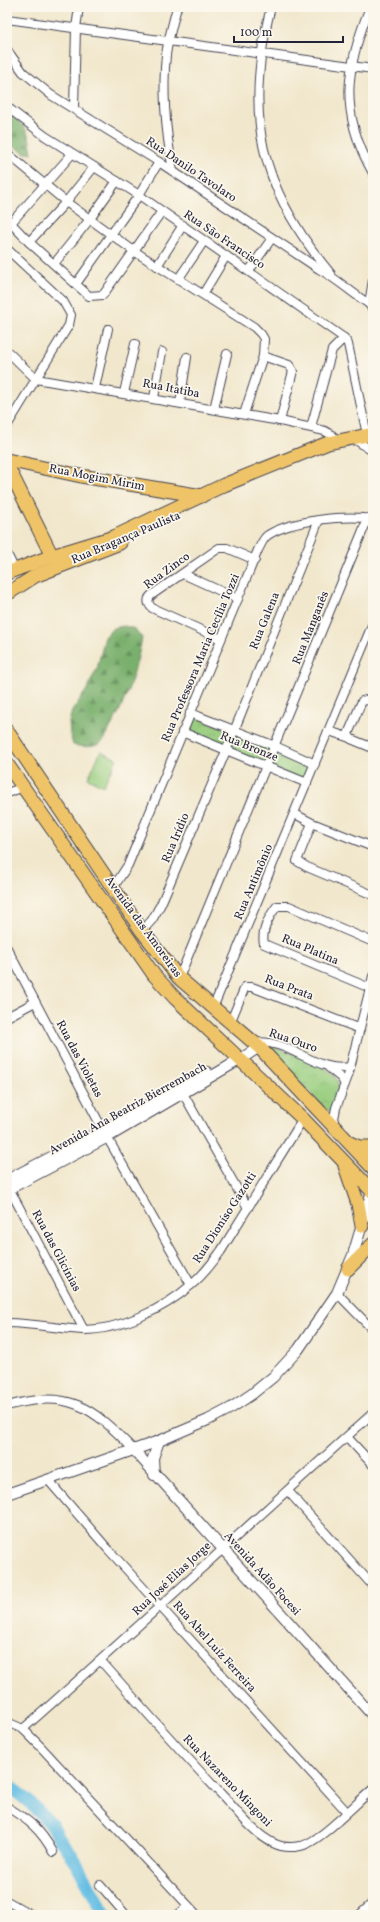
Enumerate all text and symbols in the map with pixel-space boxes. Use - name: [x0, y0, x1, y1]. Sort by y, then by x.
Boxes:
- scale bar: [234, 18, 343, 44]
- text: 100 m: [240, 25, 273, 41]
- street label: Rua Danilo Tavolaro: [142, 134, 240, 206]
- street label: Rua São Francisco: [180, 207, 268, 273]
- street label: Rua Itatiba: [141, 376, 201, 402]
- street label: Rua Mogim Mirim: [48, 461, 147, 495]
- street label: Rua Bragança Paulista: [69, 508, 183, 568]
- street label: Rua Zinco: [141, 549, 193, 593]
- street label: Rua Professora Maria Cecília Tozzi: [158, 571, 244, 745]
- street label: Rua Manganês: [289, 589, 333, 667]
- street label: Rua Galena: [246, 590, 284, 652]
- street label: Rua Bronze: [218, 728, 281, 766]
- street label: Rua Irídio: [158, 810, 194, 866]
- street label: Rua Antimônio: [231, 842, 277, 922]
- street label: Avenida das Amoreiras: [101, 873, 185, 981]
- street label: Rua Platina: [279, 931, 341, 969]
- street label: Rua Prata: [262, 971, 316, 1005]
- street label: Rua das Violetas: [52, 1018, 106, 1100]
- street label: Rua Ouro: [267, 1025, 319, 1057]
- street label: Avenida Ana Beatriz Bierrembach: [46, 1059, 210, 1159]
- street label: Rua Dioníso Gazotti: [189, 1169, 261, 1267]
- street label: Rua das Glicínias: [28, 1207, 84, 1295]
- street label: Avenida Adão Focesi: [220, 1529, 304, 1620]
- street label: Rua José Elias Jorge: [129, 1538, 215, 1620]
- street label: Rua Abel Luíz Ferreira: [169, 1598, 259, 1696]
- street label: Rua Nazareno Mingoni: [179, 1732, 275, 1831]

